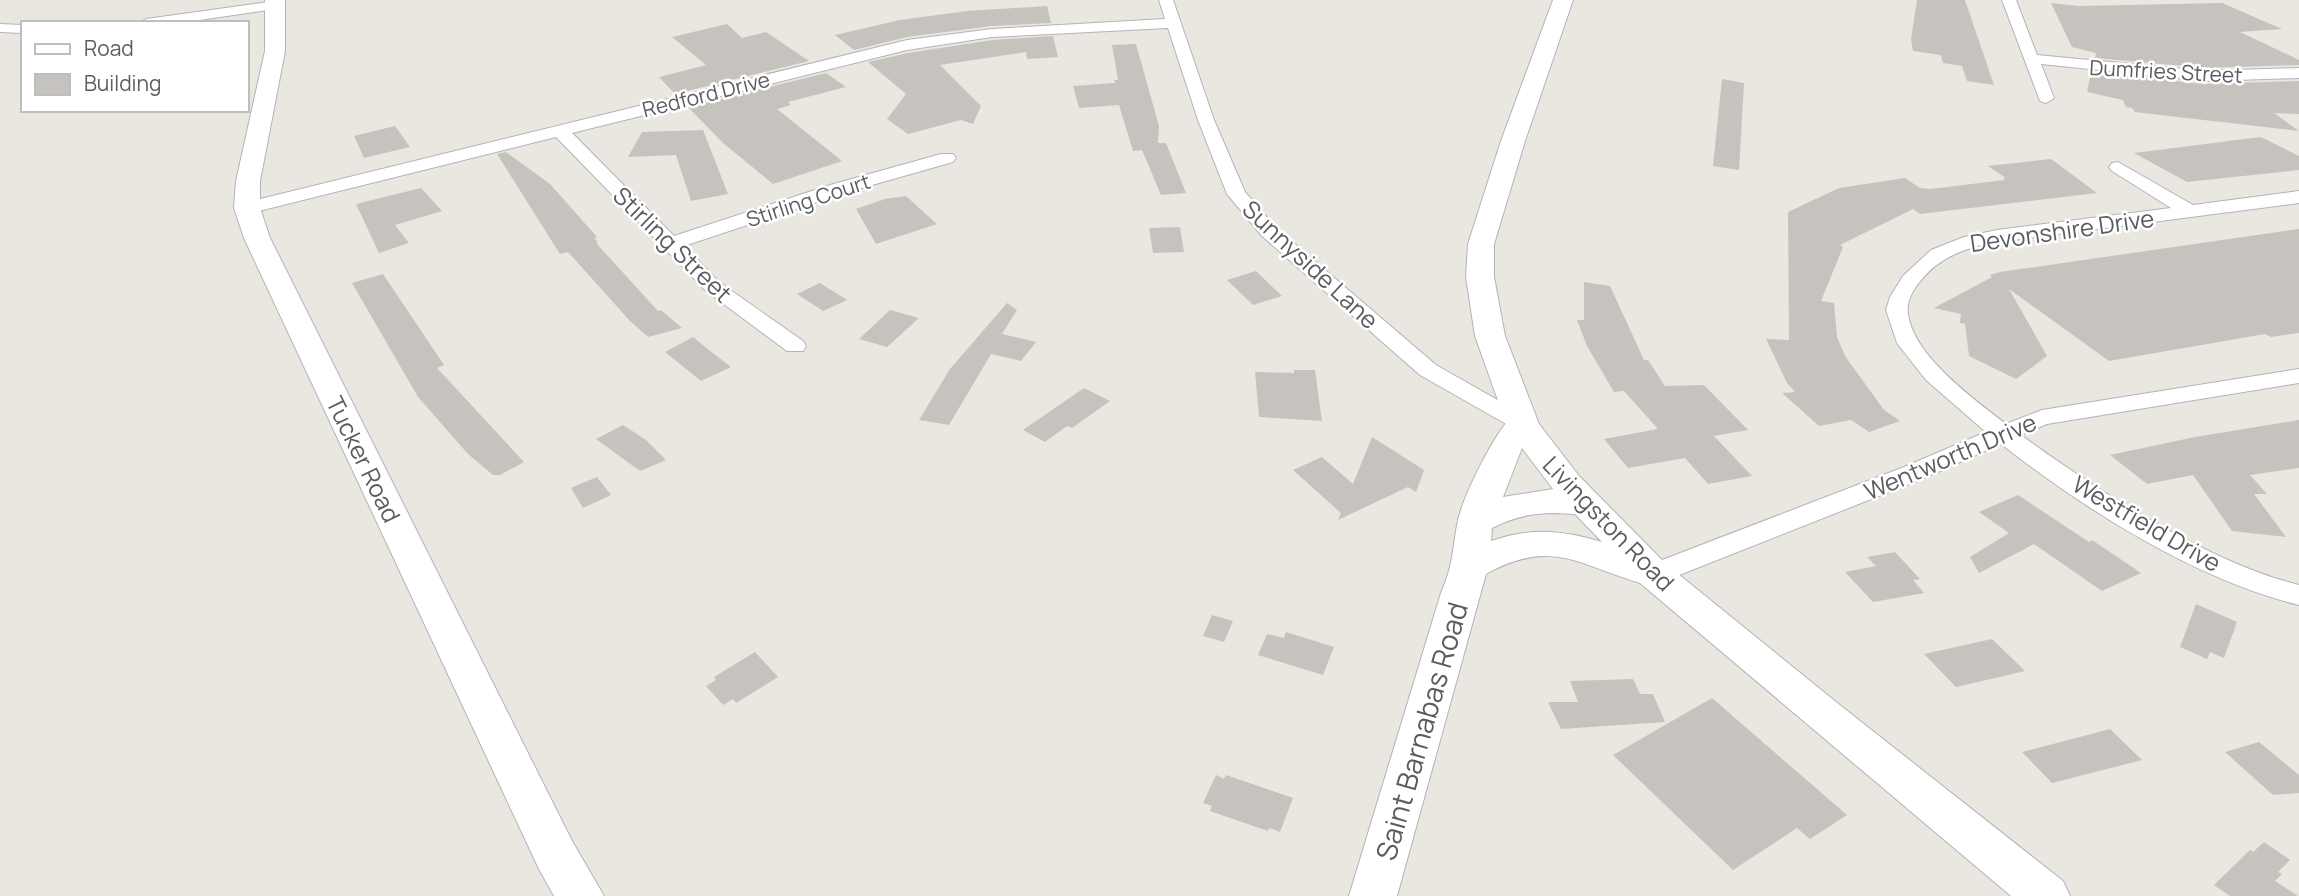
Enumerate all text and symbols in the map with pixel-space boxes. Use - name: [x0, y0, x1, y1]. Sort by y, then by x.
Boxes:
- legend: [21, 21, 248, 112]
- text: Road: [84, 34, 134, 62]
- street label: Dumfries Street: [2089, 53, 2243, 89]
- street label: Redford Drive: [639, 65, 773, 123]
- text: Building: [84, 69, 161, 97]
- street label: Stirling Court: [742, 167, 874, 233]
- street label: Stirling Street: [606, 179, 740, 309]
- street label: Sunnyside Lane: [1236, 192, 1386, 336]
- street label: Devonshire Drive: [1968, 201, 2156, 259]
- street label: Tucker Road: [319, 390, 409, 528]
- street label: Wentworth Drive: [1859, 405, 2041, 507]
- street label: Livingston Road: [1536, 448, 1682, 598]
- street label: Westfield Drive: [2067, 467, 2227, 579]
- street label: Saint Barnabas Road: [1366, 598, 1476, 864]

